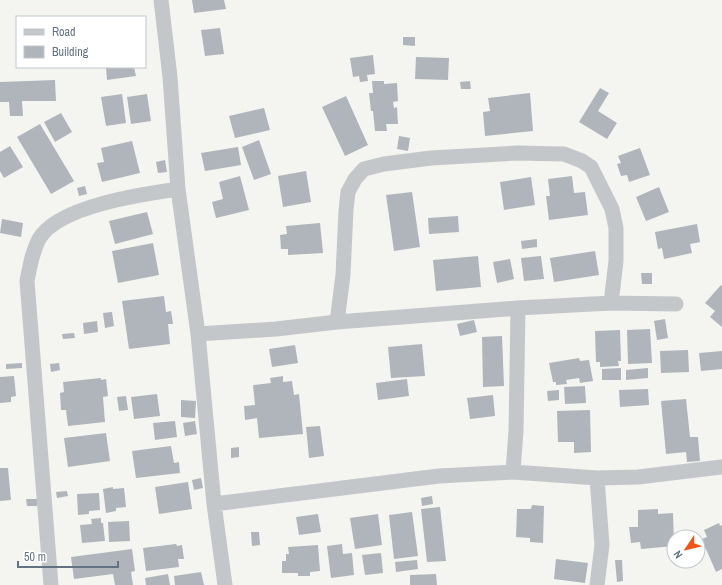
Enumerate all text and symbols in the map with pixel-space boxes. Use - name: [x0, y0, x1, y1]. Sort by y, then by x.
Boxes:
- legend: [16, 16, 146, 68]
- text: Road: [52, 24, 76, 40]
- text: Building: [52, 44, 89, 60]
- north arrow: [666, 529, 706, 569]
- scale bar: [18, 543, 118, 569]
- text: N: [670, 548, 685, 561]
- text: 50 m: [24, 549, 46, 565]

